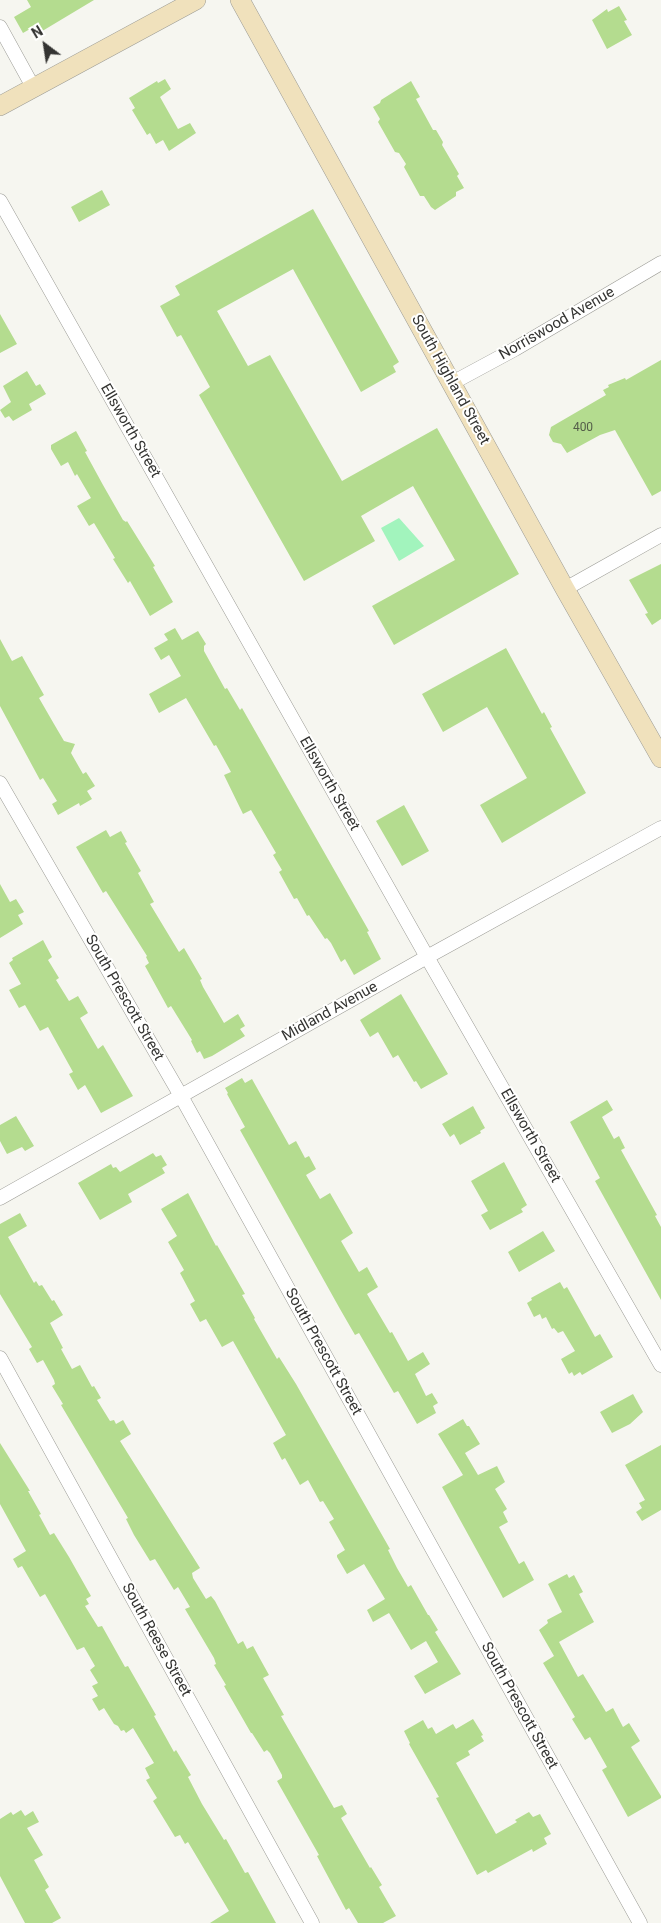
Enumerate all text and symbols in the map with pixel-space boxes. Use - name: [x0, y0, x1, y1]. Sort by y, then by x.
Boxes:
- north arrow: [20, 20, 70, 70]
- text: N: [29, 23, 46, 42]
- street label: Norriswood Avenue: [496, 284, 618, 364]
- street label: South Highland Street: [407, 312, 493, 448]
- street label: Ellsworth Street: [96, 381, 164, 481]
- house number: 400: [573, 421, 593, 435]
- street label: Ellsworth Street: [295, 734, 363, 834]
- street label: South Prescott Street: [81, 932, 167, 1064]
- street label: Midland Avenue: [279, 978, 381, 1046]
- street label: Ellsworth Street: [496, 1086, 564, 1186]
- street label: South Prescott Street: [281, 1285, 365, 1419]
- street label: South Reese Street: [117, 1580, 195, 1700]
- street label: South Prescott Street: [477, 1639, 561, 1773]

